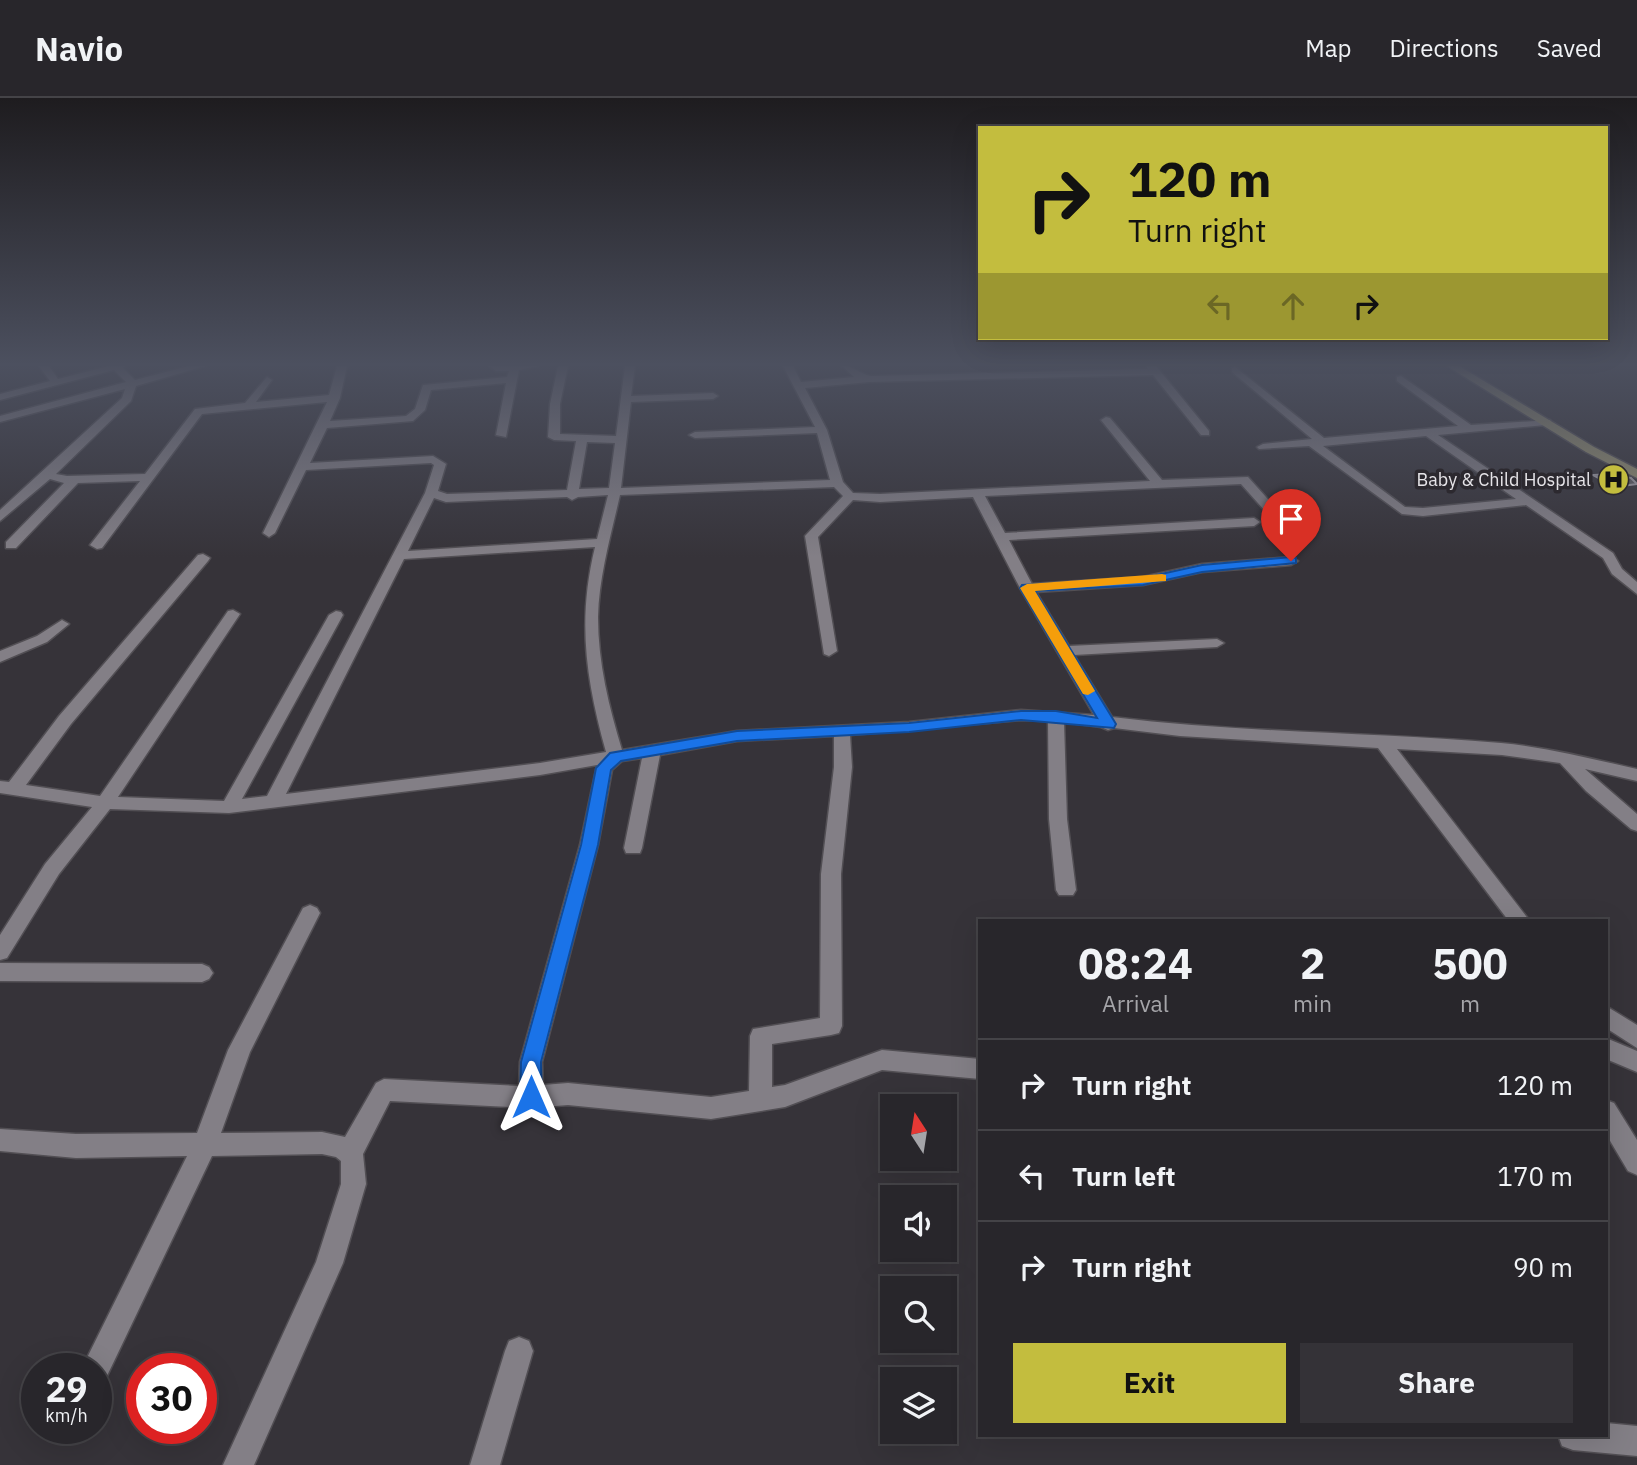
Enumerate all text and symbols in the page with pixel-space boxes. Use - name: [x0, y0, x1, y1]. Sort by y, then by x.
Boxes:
- text: Navio: [35, 27, 123, 70]
- text: Map: [1305, 32, 1351, 64]
- text: Directions: [1389, 32, 1499, 64]
- text: Saved: [1537, 32, 1602, 64]
- text: 120 m: [1128, 147, 1272, 210]
- icon: right: [1013, 154, 1104, 245]
- text: Turn right: [1128, 209, 1266, 251]
- icon: left: [1201, 287, 1239, 325]
- icon: ahead: [1274, 287, 1312, 325]
- icon: right: [1347, 287, 1385, 325]
- hospital icon: Baby & Child Hospital: [1597, 463, 1631, 497]
- place label: Baby & Child Hospital: [1416, 468, 1591, 491]
- pin: [1261, 489, 1321, 561]
- icon: arrive: [1272, 500, 1310, 538]
- text: 08:24: [1078, 936, 1193, 991]
- text: 2: [1300, 936, 1325, 991]
- text: 500: [1432, 936, 1508, 991]
- text: Arrival: [1102, 988, 1169, 1018]
- text: min: [1293, 988, 1332, 1018]
- text: m: [1460, 988, 1480, 1018]
- position arrow: [494, 1060, 568, 1134]
- icon: right: [1013, 1066, 1051, 1104]
- text: Turn right: [1072, 1068, 1191, 1102]
- text: 120 m: [1497, 1068, 1573, 1102]
- north arrow: [880, 1094, 957, 1171]
- map controls: [880, 1094, 957, 1444]
- icon: left: [1013, 1157, 1051, 1195]
- text: Turn left: [1072, 1159, 1175, 1193]
- text: 170 m: [1497, 1159, 1573, 1193]
- button: sound: [880, 1185, 957, 1262]
- icon: right: [1013, 1248, 1051, 1286]
- text: Turn right: [1072, 1250, 1191, 1284]
- text: 90 m: [1513, 1250, 1573, 1284]
- button: search: [880, 1276, 957, 1353]
- button: Exit: [1013, 1343, 1286, 1423]
- button: Share: [1300, 1343, 1573, 1423]
- speed limit sign: 30: [126, 1353, 217, 1444]
- text: 29: [45, 1366, 88, 1412]
- button: layers: [880, 1367, 957, 1444]
- text: km/h: [45, 1404, 88, 1427]

